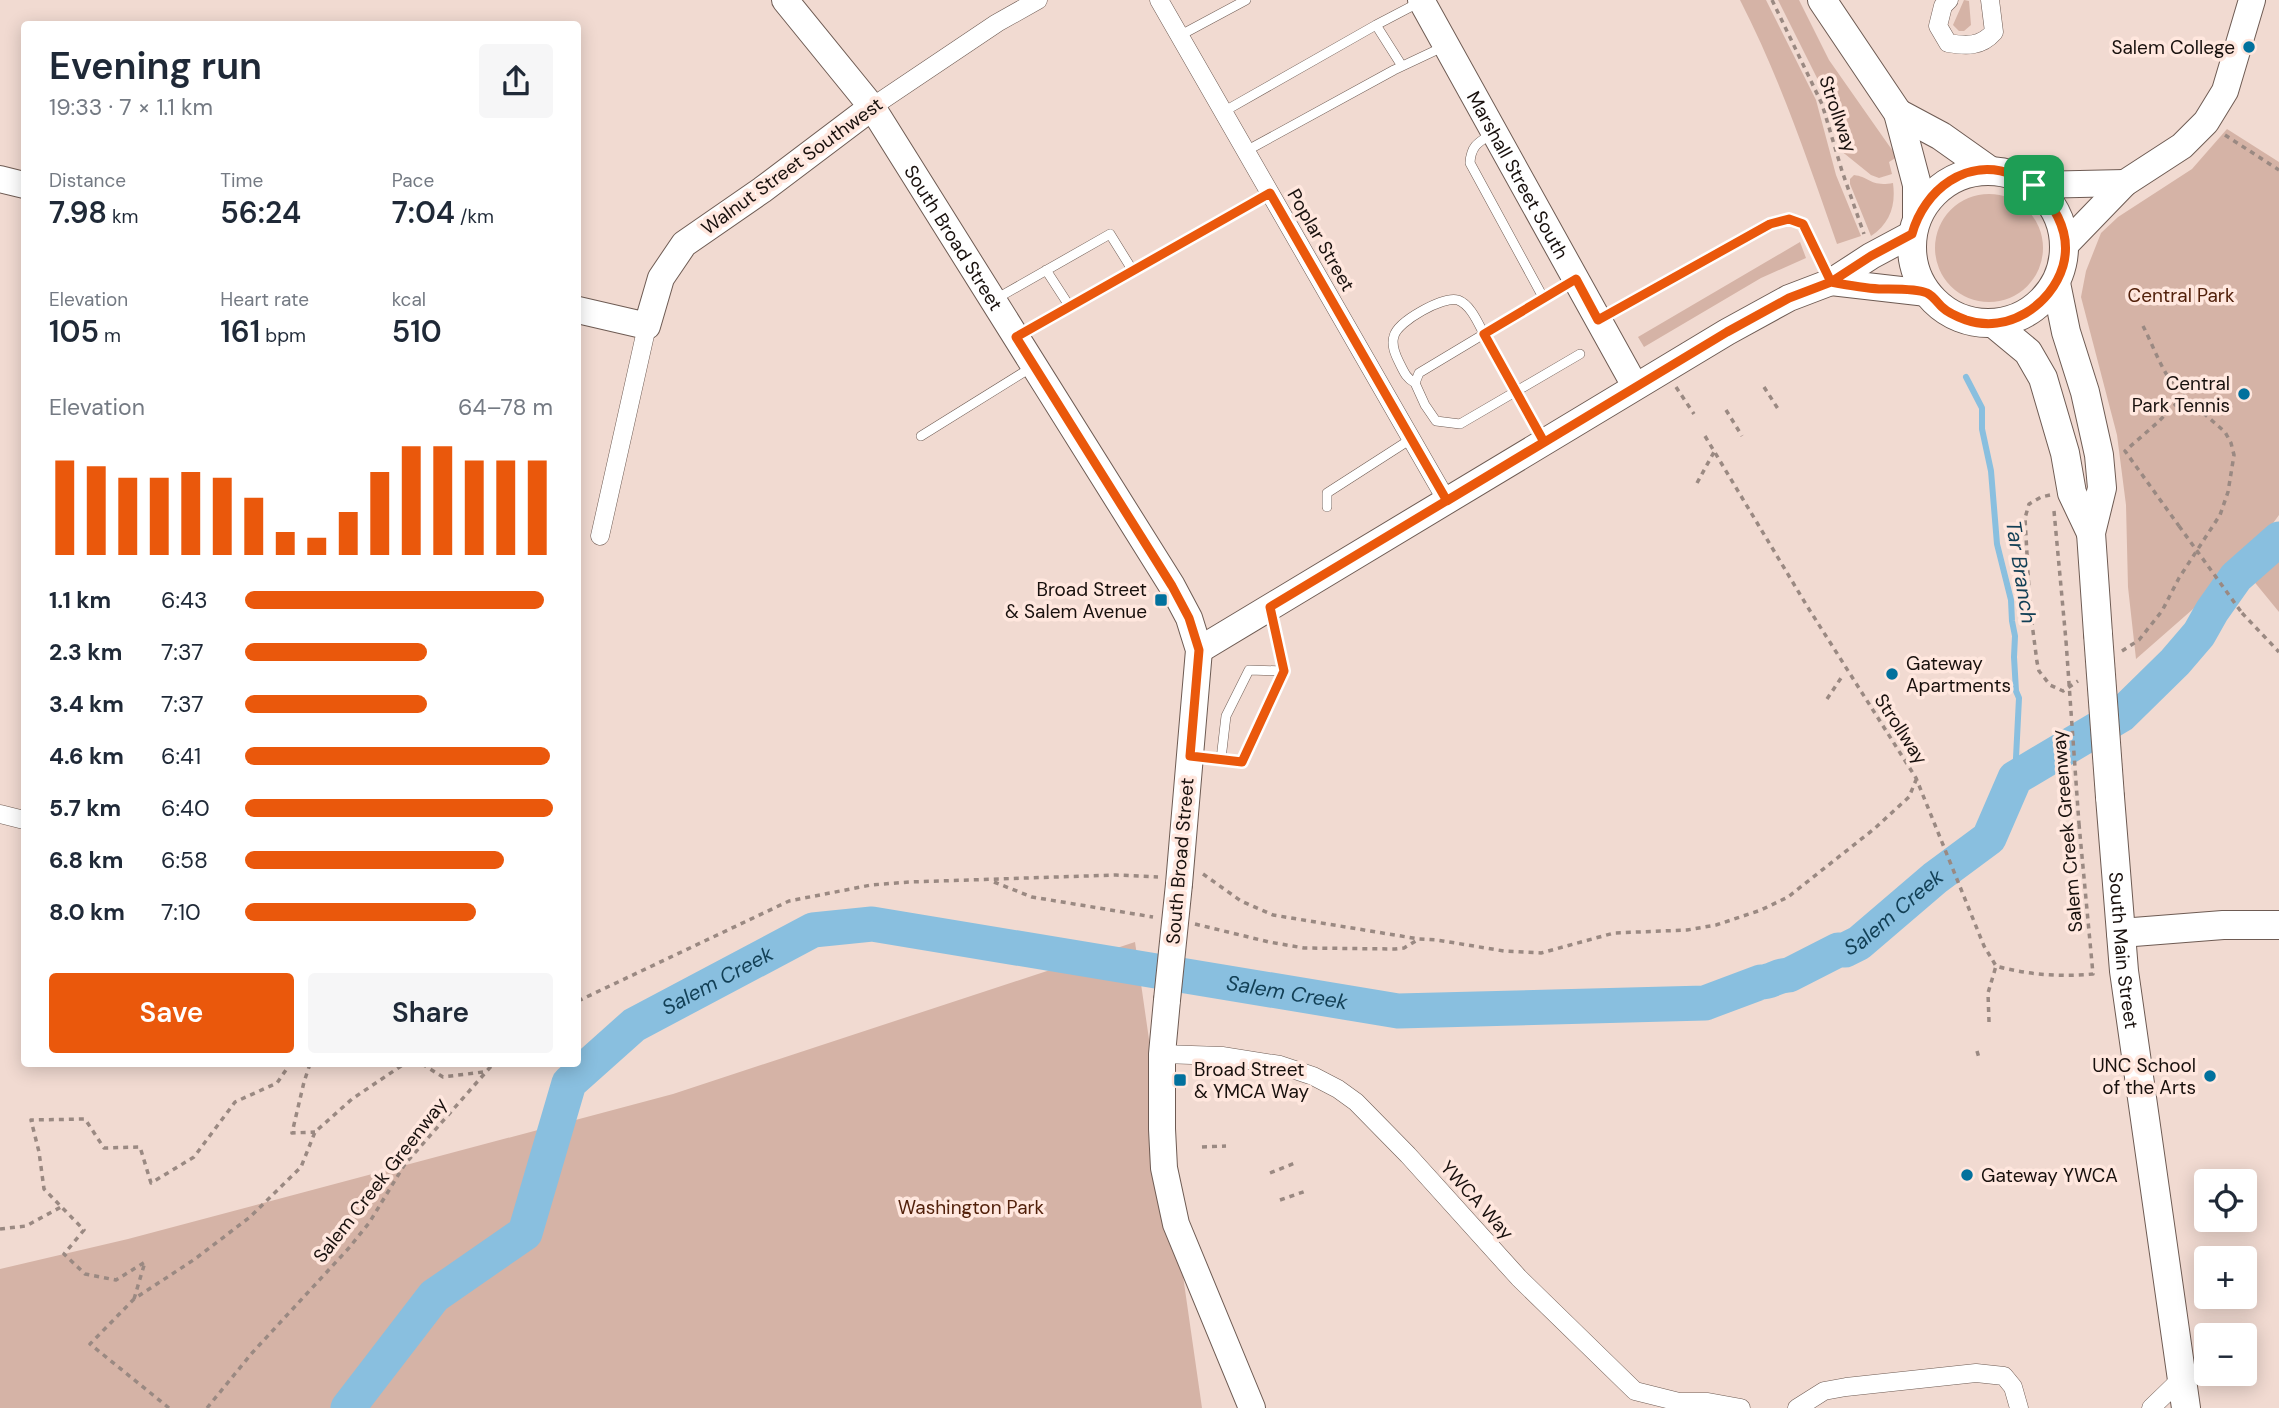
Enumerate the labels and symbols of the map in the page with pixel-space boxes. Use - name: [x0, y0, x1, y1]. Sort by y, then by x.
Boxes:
- place label: Salem College: [2112, 35, 2235, 60]
- marker: Salem College: [2241, 39, 2257, 55]
- street label: Strollway: [1813, 72, 1863, 156]
- street label: Marshall Street South: [1461, 87, 1575, 263]
- street label: Walnut Street Southwest: [696, 92, 888, 240]
- pin: [2004, 155, 2064, 215]
- street label: South Broad Street: [899, 160, 1009, 315]
- street label: Poplar Street: [1282, 184, 1360, 296]
- park label: Central Park: [2128, 283, 2235, 308]
- place label: Central Park Tennis: [2132, 371, 2230, 418]
- marker: Central Park Tennis: [2236, 386, 2252, 402]
- water label: Tar Branch: [1999, 518, 2043, 626]
- place label: Broad Street & Salem Avenue: [1005, 577, 1147, 624]
- marker: Broad Street & Salem Avenue: [1153, 592, 1169, 608]
- place label: Gateway Apartments: [1906, 651, 2011, 698]
- marker: Gateway Apartments: [1884, 666, 1900, 682]
- street label: Strollway: [1869, 689, 1933, 770]
- street label: Salem Creek Greenway: [2046, 728, 2088, 933]
- street label: South Broad Street: [1160, 777, 1200, 945]
- water label: Salem Creek: [1839, 862, 1949, 962]
- street label: South Main Street: [2104, 871, 2145, 1030]
- water label: Salem Creek: [657, 939, 778, 1022]
- water label: Salem Creek: [1224, 969, 1350, 1016]
- place label: UNC School of the Arts: [2092, 1053, 2196, 1100]
- place label: Broad Street & YMCA Way: [1194, 1057, 1309, 1104]
- marker: UNC School of the Arts: [2202, 1068, 2218, 1084]
- marker: Broad Street & YMCA Way: [1172, 1072, 1188, 1088]
- street label: Salem Creek Greenway: [308, 1092, 453, 1268]
- street label: YWCA Way: [1435, 1155, 1519, 1245]
- place label: Gateway YWCA: [1981, 1163, 2118, 1188]
- marker: Gateway YWCA: [1959, 1167, 1975, 1183]
- park label: Washington Park: [898, 1195, 1045, 1220]

